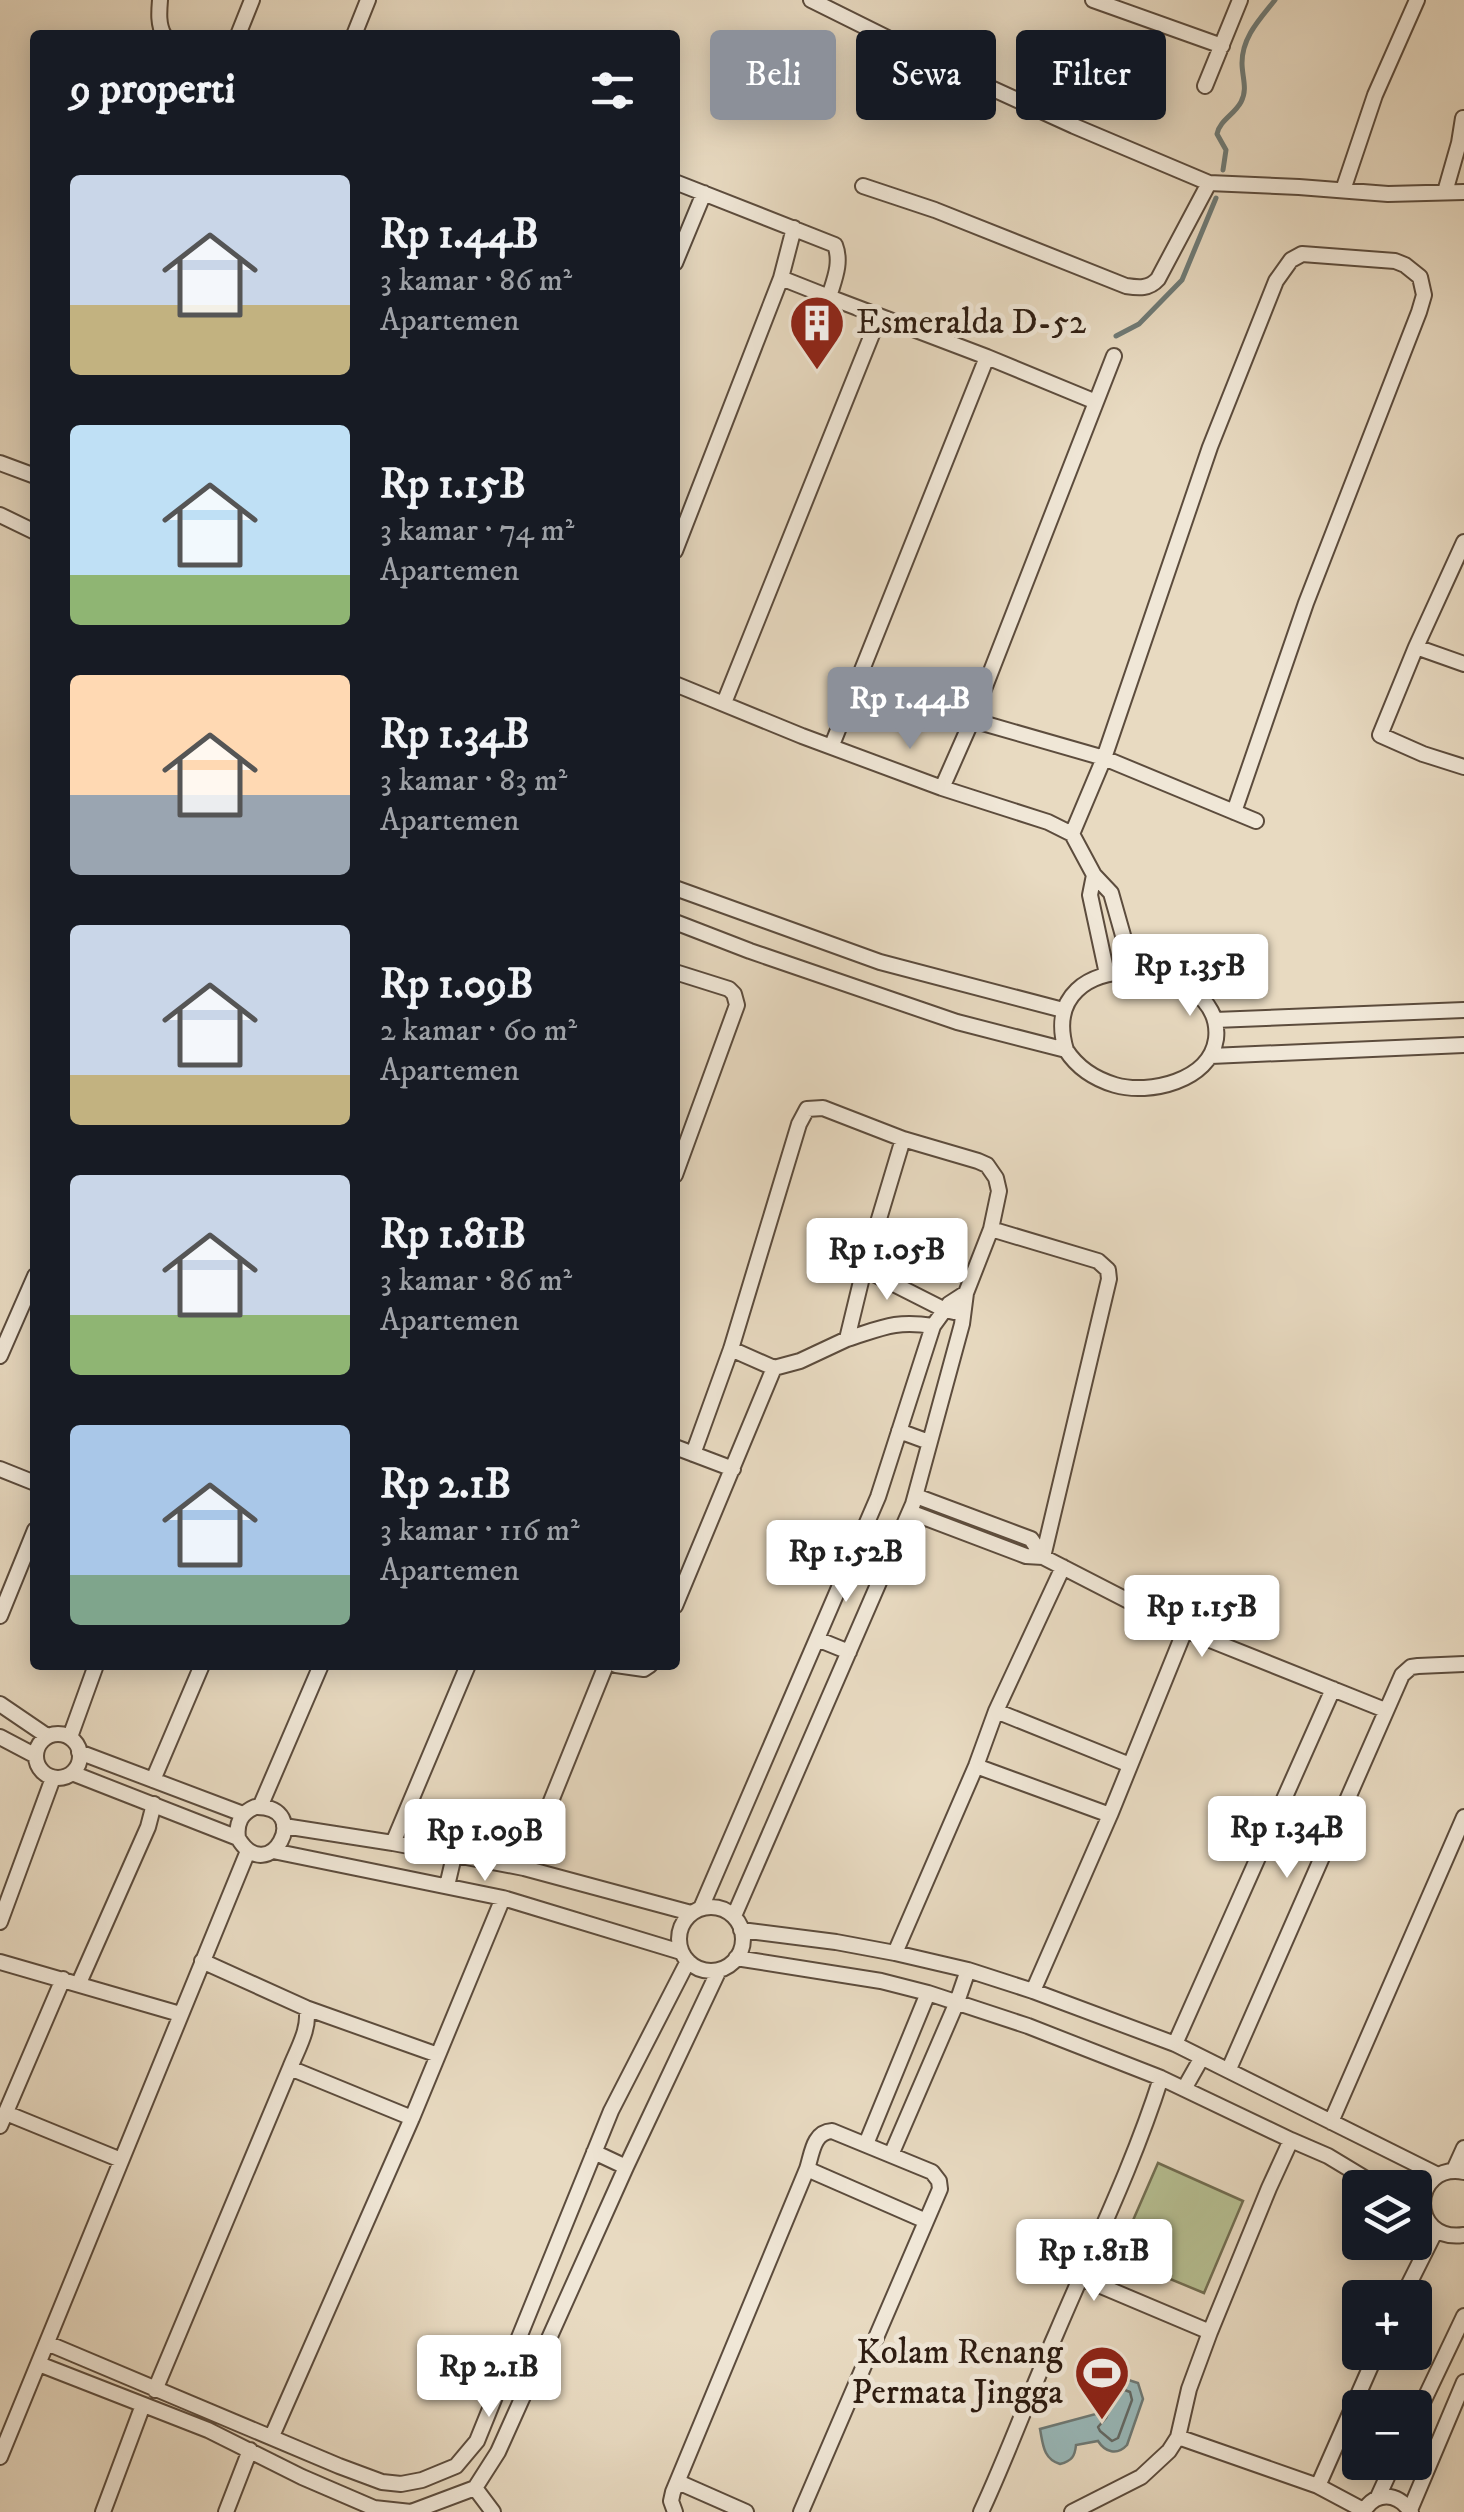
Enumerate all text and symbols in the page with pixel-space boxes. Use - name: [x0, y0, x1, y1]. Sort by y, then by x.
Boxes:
- chip: Beli: [710, 30, 836, 120]
- chip: Sewa: [856, 30, 996, 120]
- chip: Filter: [1016, 30, 1166, 120]
- icon: filters: [585, 63, 640, 118]
- text: 9 properti: [70, 64, 235, 116]
- text: Rp 1.44B: [380, 209, 539, 261]
- icon: home: [150, 215, 270, 335]
- text: 3 kamar · 86 m²: [380, 261, 572, 301]
- building icon: Esmeralda D-52: [787, 293, 847, 372]
- text: Apartemen: [380, 301, 519, 341]
- place label: Esmeralda D-52: [856, 301, 1086, 345]
- text: Rp 1.15B: [380, 459, 526, 511]
- icon: home: [150, 465, 270, 585]
- text: 3 kamar · 74 m²: [380, 511, 574, 551]
- text: Apartemen: [380, 551, 519, 591]
- pin: Rp 1.44B: [807, 667, 1013, 752]
- text: Rp 1.44B: [850, 679, 970, 719]
- text: Rp 1.34B: [380, 709, 530, 761]
- icon: home: [150, 715, 270, 835]
- text: 3 kamar · 83 m²: [380, 761, 567, 801]
- text: Apartemen: [380, 801, 519, 841]
- pin: Rp 1.35B: [1087, 934, 1293, 1019]
- text: Rp 1.35B: [1134, 946, 1246, 986]
- text: Rp 1.09B: [380, 959, 534, 1011]
- icon: home: [150, 965, 270, 1085]
- text: 2 kamar · 60 m²: [380, 1011, 577, 1051]
- text: Apartemen: [380, 1051, 519, 1091]
- text: Rp 1.81B: [380, 1209, 526, 1261]
- icon: home: [150, 1215, 270, 1335]
- pin: Rp 1.05B: [784, 1218, 990, 1303]
- text: Rp 1.05B: [829, 1230, 945, 1270]
- text: 3 kamar · 86 m²: [380, 1261, 572, 1301]
- text: Apartemen: [380, 1301, 519, 1341]
- text: Rp 2.1B: [380, 1459, 511, 1511]
- icon: home: [150, 1465, 270, 1585]
- text: 3 kamar · 116 m²: [380, 1511, 580, 1551]
- pin: Rp 1.52B: [743, 1520, 949, 1605]
- text: Rp 1.52B: [788, 1532, 904, 1572]
- text: Apartemen: [380, 1551, 519, 1591]
- pin: Rp 1.15B: [1099, 1575, 1305, 1660]
- text: Rp 1.15B: [1146, 1587, 1258, 1627]
- pin: Rp 1.34B: [1184, 1796, 1390, 1881]
- pin: Rp 1.09B: [382, 1799, 588, 1884]
- text: Rp 1.34B: [1230, 1808, 1344, 1848]
- text: Rp 1.09B: [427, 1811, 543, 1851]
- map controls: [1342, 2170, 1432, 2480]
- button: layers: [1342, 2170, 1432, 2260]
- pin: Rp 1.81B: [991, 2219, 1197, 2304]
- text: Rp 1.81B: [1038, 2231, 1150, 2271]
- button: +: [1342, 2280, 1432, 2370]
- place label: Kolam Renang Permata Jingga: [851, 2331, 1064, 2415]
- pin: Rp 2.1B: [397, 2335, 581, 2420]
- sports icon: Kolam Renang Permata Jingga: [1072, 2343, 1132, 2422]
- text: Rp 2.1B: [439, 2347, 539, 2387]
- button: −: [1342, 2390, 1432, 2480]

